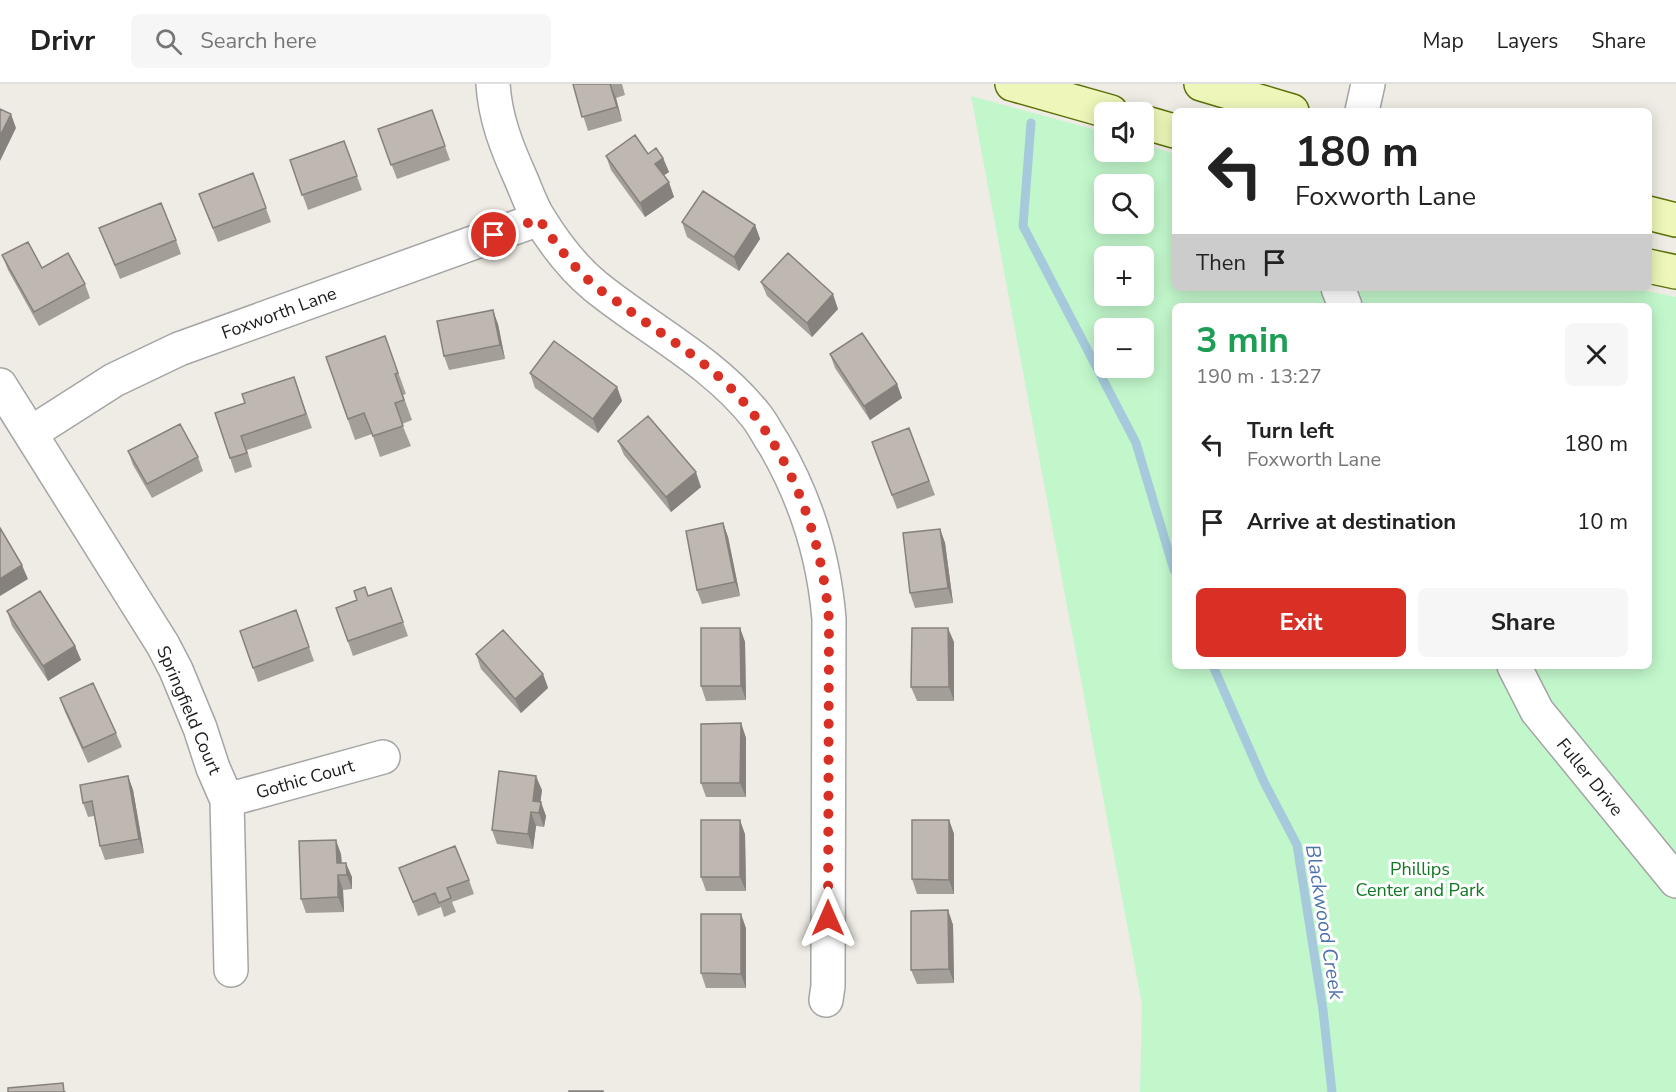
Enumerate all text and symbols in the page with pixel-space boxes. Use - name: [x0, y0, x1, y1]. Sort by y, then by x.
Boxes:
- search box: [131, 14, 551, 68]
- text: Drivr: [30, 22, 95, 60]
- icon: search: [152, 25, 185, 58]
- text: Search here: [200, 26, 317, 56]
- text: Map: [1422, 27, 1464, 55]
- text: Layers: [1497, 27, 1558, 55]
- text: Share: [1591, 27, 1646, 55]
- map controls: [1094, 102, 1154, 378]
- button: sound: [1094, 102, 1154, 162]
- text: 180 m: [1295, 124, 1419, 181]
- icon: left: [1196, 132, 1274, 210]
- button: search: [1094, 174, 1154, 234]
- text: Foxworth Lane: [1295, 178, 1476, 215]
- pin: [468, 209, 519, 260]
- icon: arrive: [477, 218, 510, 251]
- button: +: [1094, 246, 1154, 306]
- icon: arrive: [1258, 246, 1291, 279]
- text: Then: [1196, 248, 1246, 278]
- street label: Foxworth Lane: [218, 281, 340, 345]
- text: 3 min: [1196, 316, 1289, 365]
- button: −: [1094, 318, 1154, 378]
- button: close: [1565, 323, 1628, 386]
- text: 190 m · 13:27: [1196, 363, 1322, 390]
- text: Turn left: [1247, 416, 1334, 446]
- icon: left: [1196, 428, 1229, 461]
- text: 180 m: [1564, 429, 1628, 459]
- text: Foxworth Lane: [1247, 446, 1381, 473]
- icon: arrive: [1196, 506, 1229, 539]
- text: Arrive at destination: [1247, 507, 1456, 537]
- text: 10 m: [1577, 507, 1628, 537]
- button: Exit: [1196, 588, 1406, 657]
- button: Share: [1418, 588, 1628, 657]
- street label: Springfield Court: [151, 642, 227, 779]
- street label: Fuller Drive: [1551, 733, 1629, 821]
- street label: Gothic Court: [253, 753, 358, 805]
- water label: Blackwood Creek: [1299, 843, 1350, 1002]
- park label: Phillips Center and Park: [1356, 857, 1485, 902]
- position arrow: [796, 886, 860, 950]

